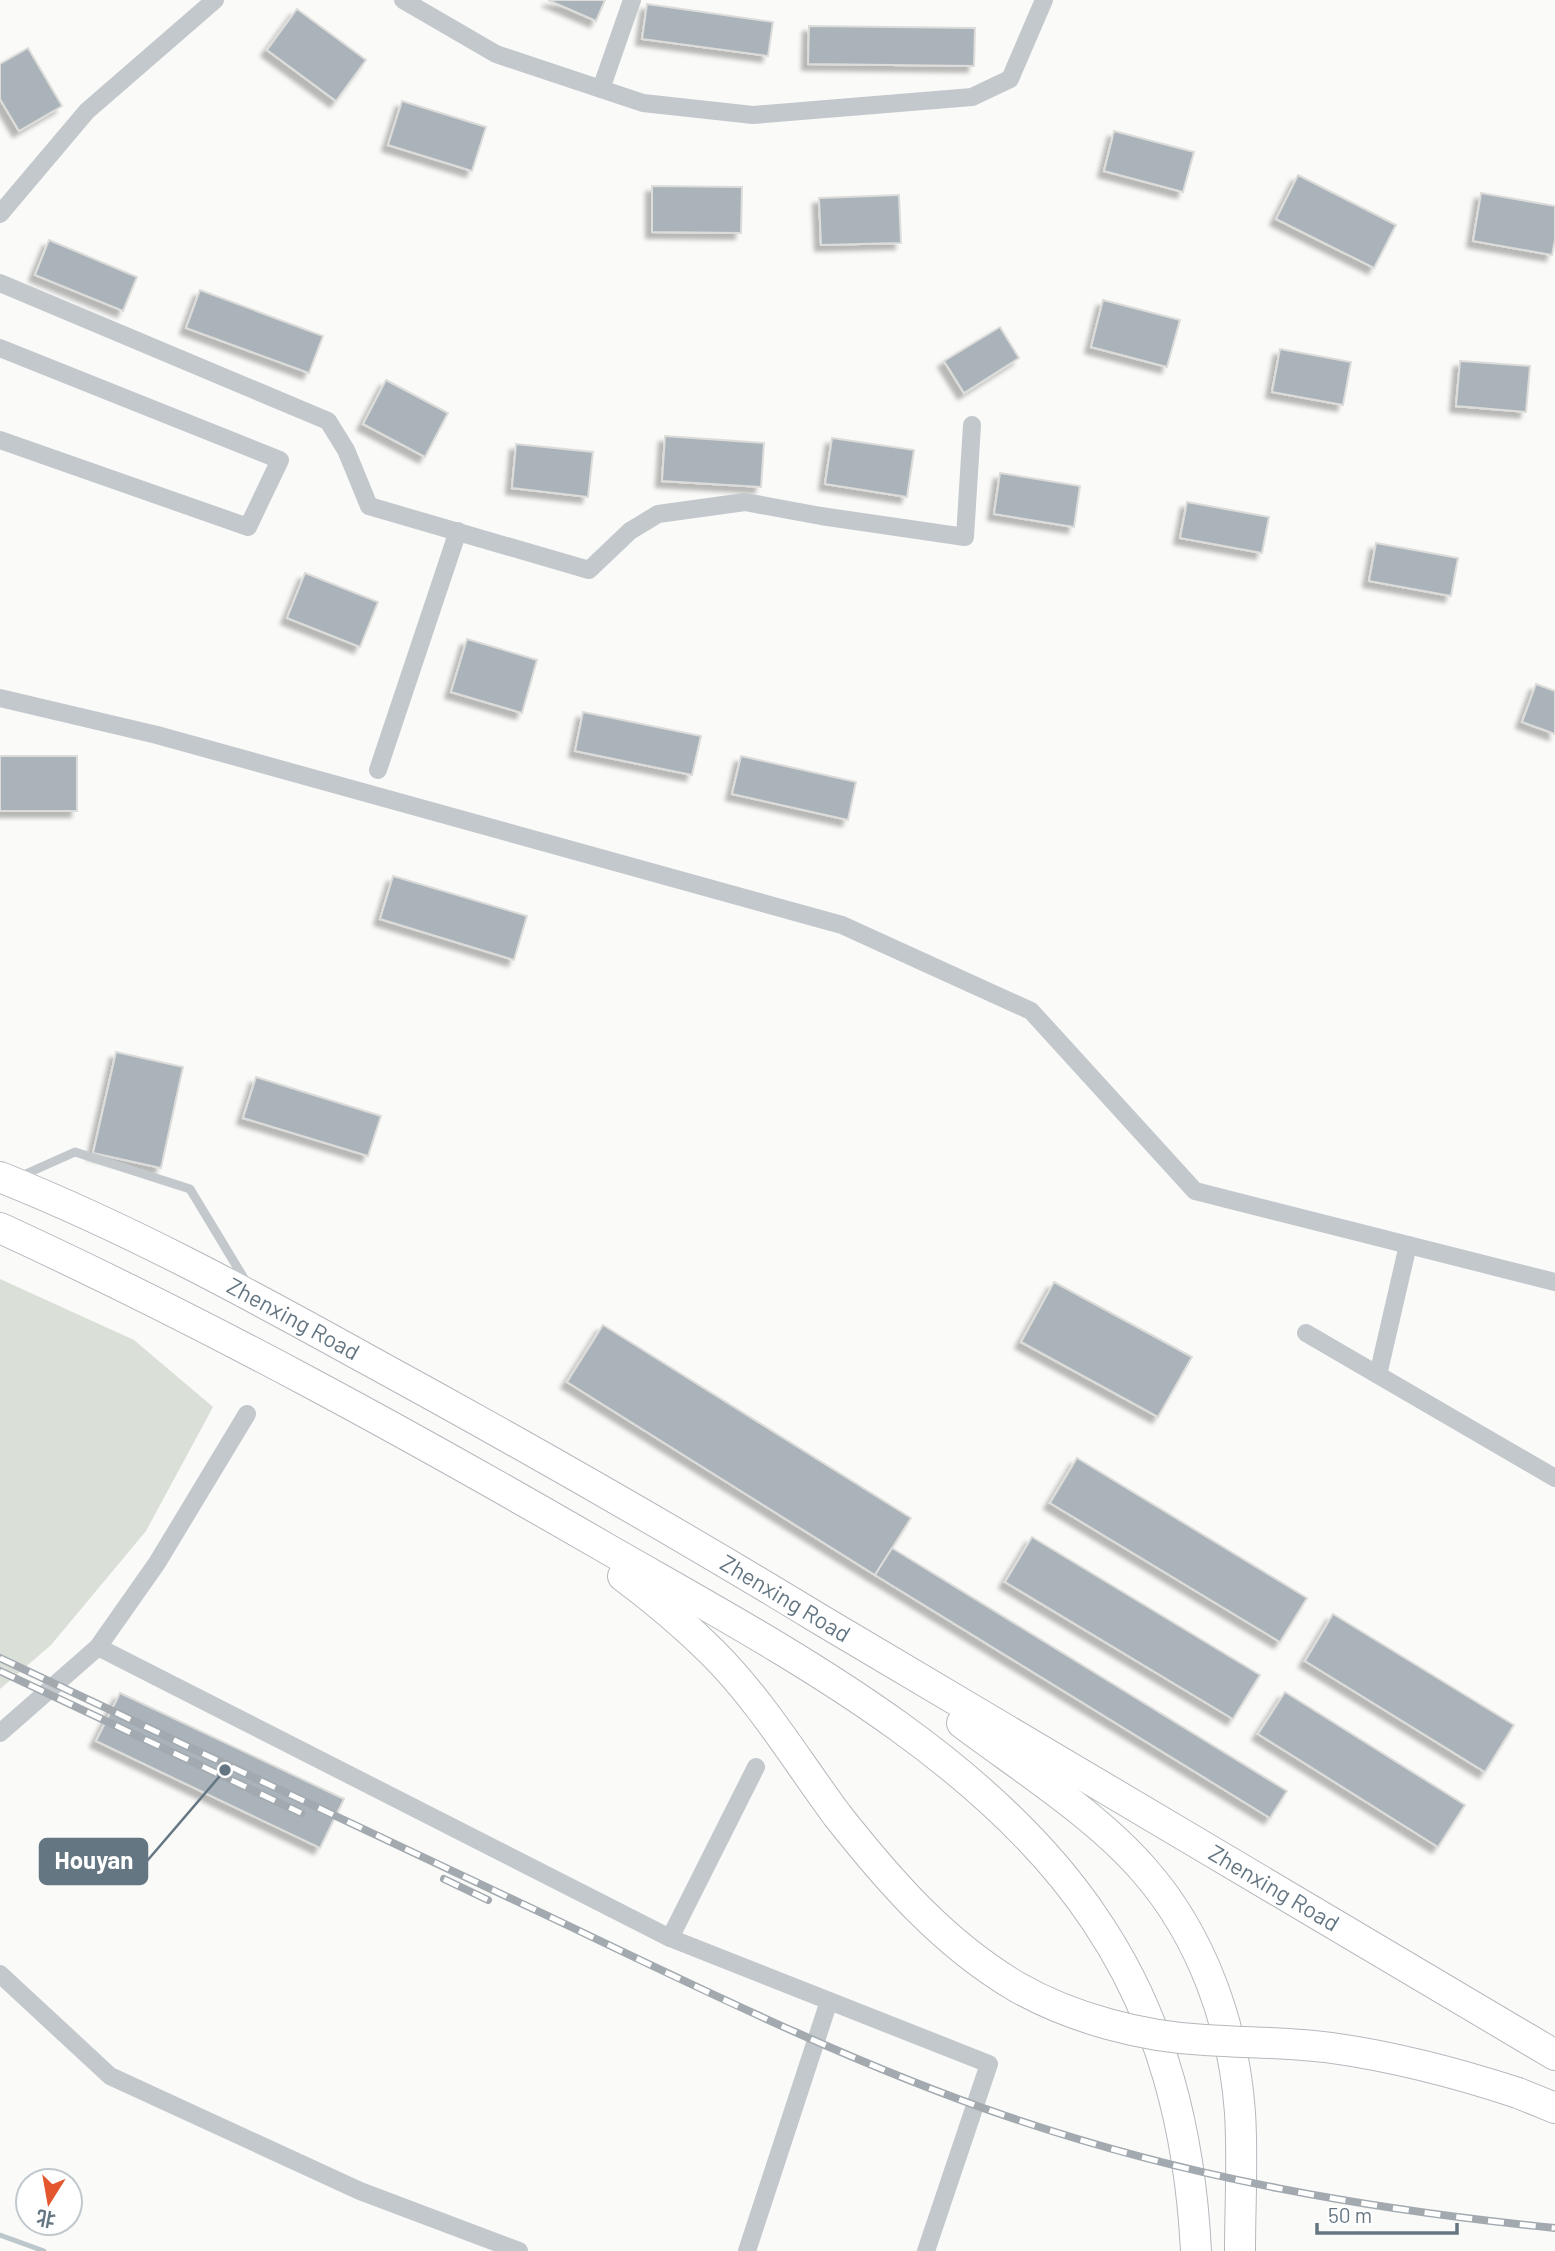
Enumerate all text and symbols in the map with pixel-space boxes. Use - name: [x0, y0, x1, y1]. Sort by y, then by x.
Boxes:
- street label: Zhenxing Road: [223, 1271, 365, 1365]
- street label: Zhenxing Road: [716, 1548, 856, 1647]
- street label: Zhenxing Road: [1204, 1838, 1345, 1937]
- callout: Houyan: [40, 1839, 147, 1884]
- text: Houyan: [55, 1845, 133, 1874]
- north arrow: [14, 2167, 84, 2237]
- scale bar: [1317, 2192, 1457, 2236]
- text: 50 m: [1328, 2202, 1372, 2227]
- text: 北: [34, 2206, 57, 2232]

